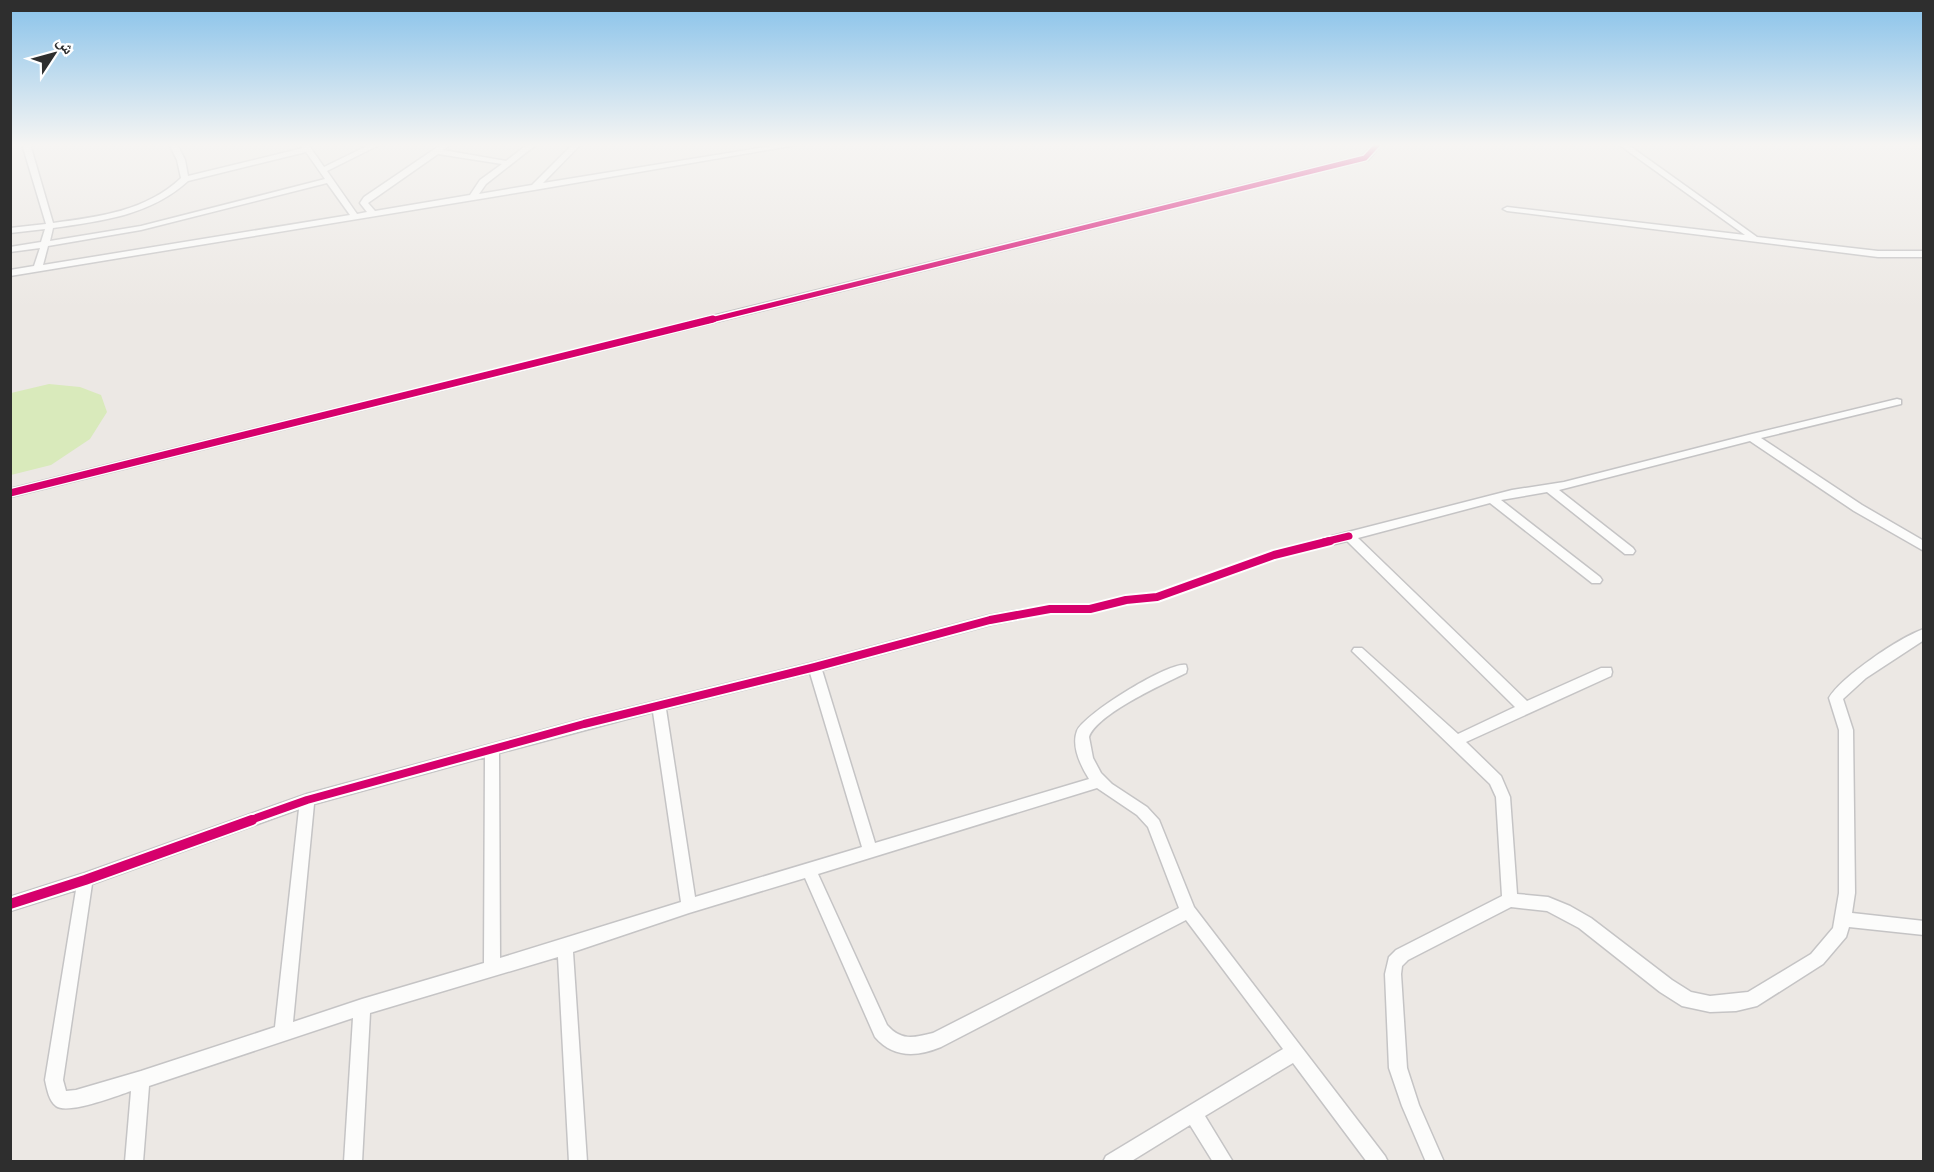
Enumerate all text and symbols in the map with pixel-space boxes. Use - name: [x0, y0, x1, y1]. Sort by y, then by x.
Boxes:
- north arrow: [24, 24, 84, 84]
- text: ش: [53, 32, 79, 58]

